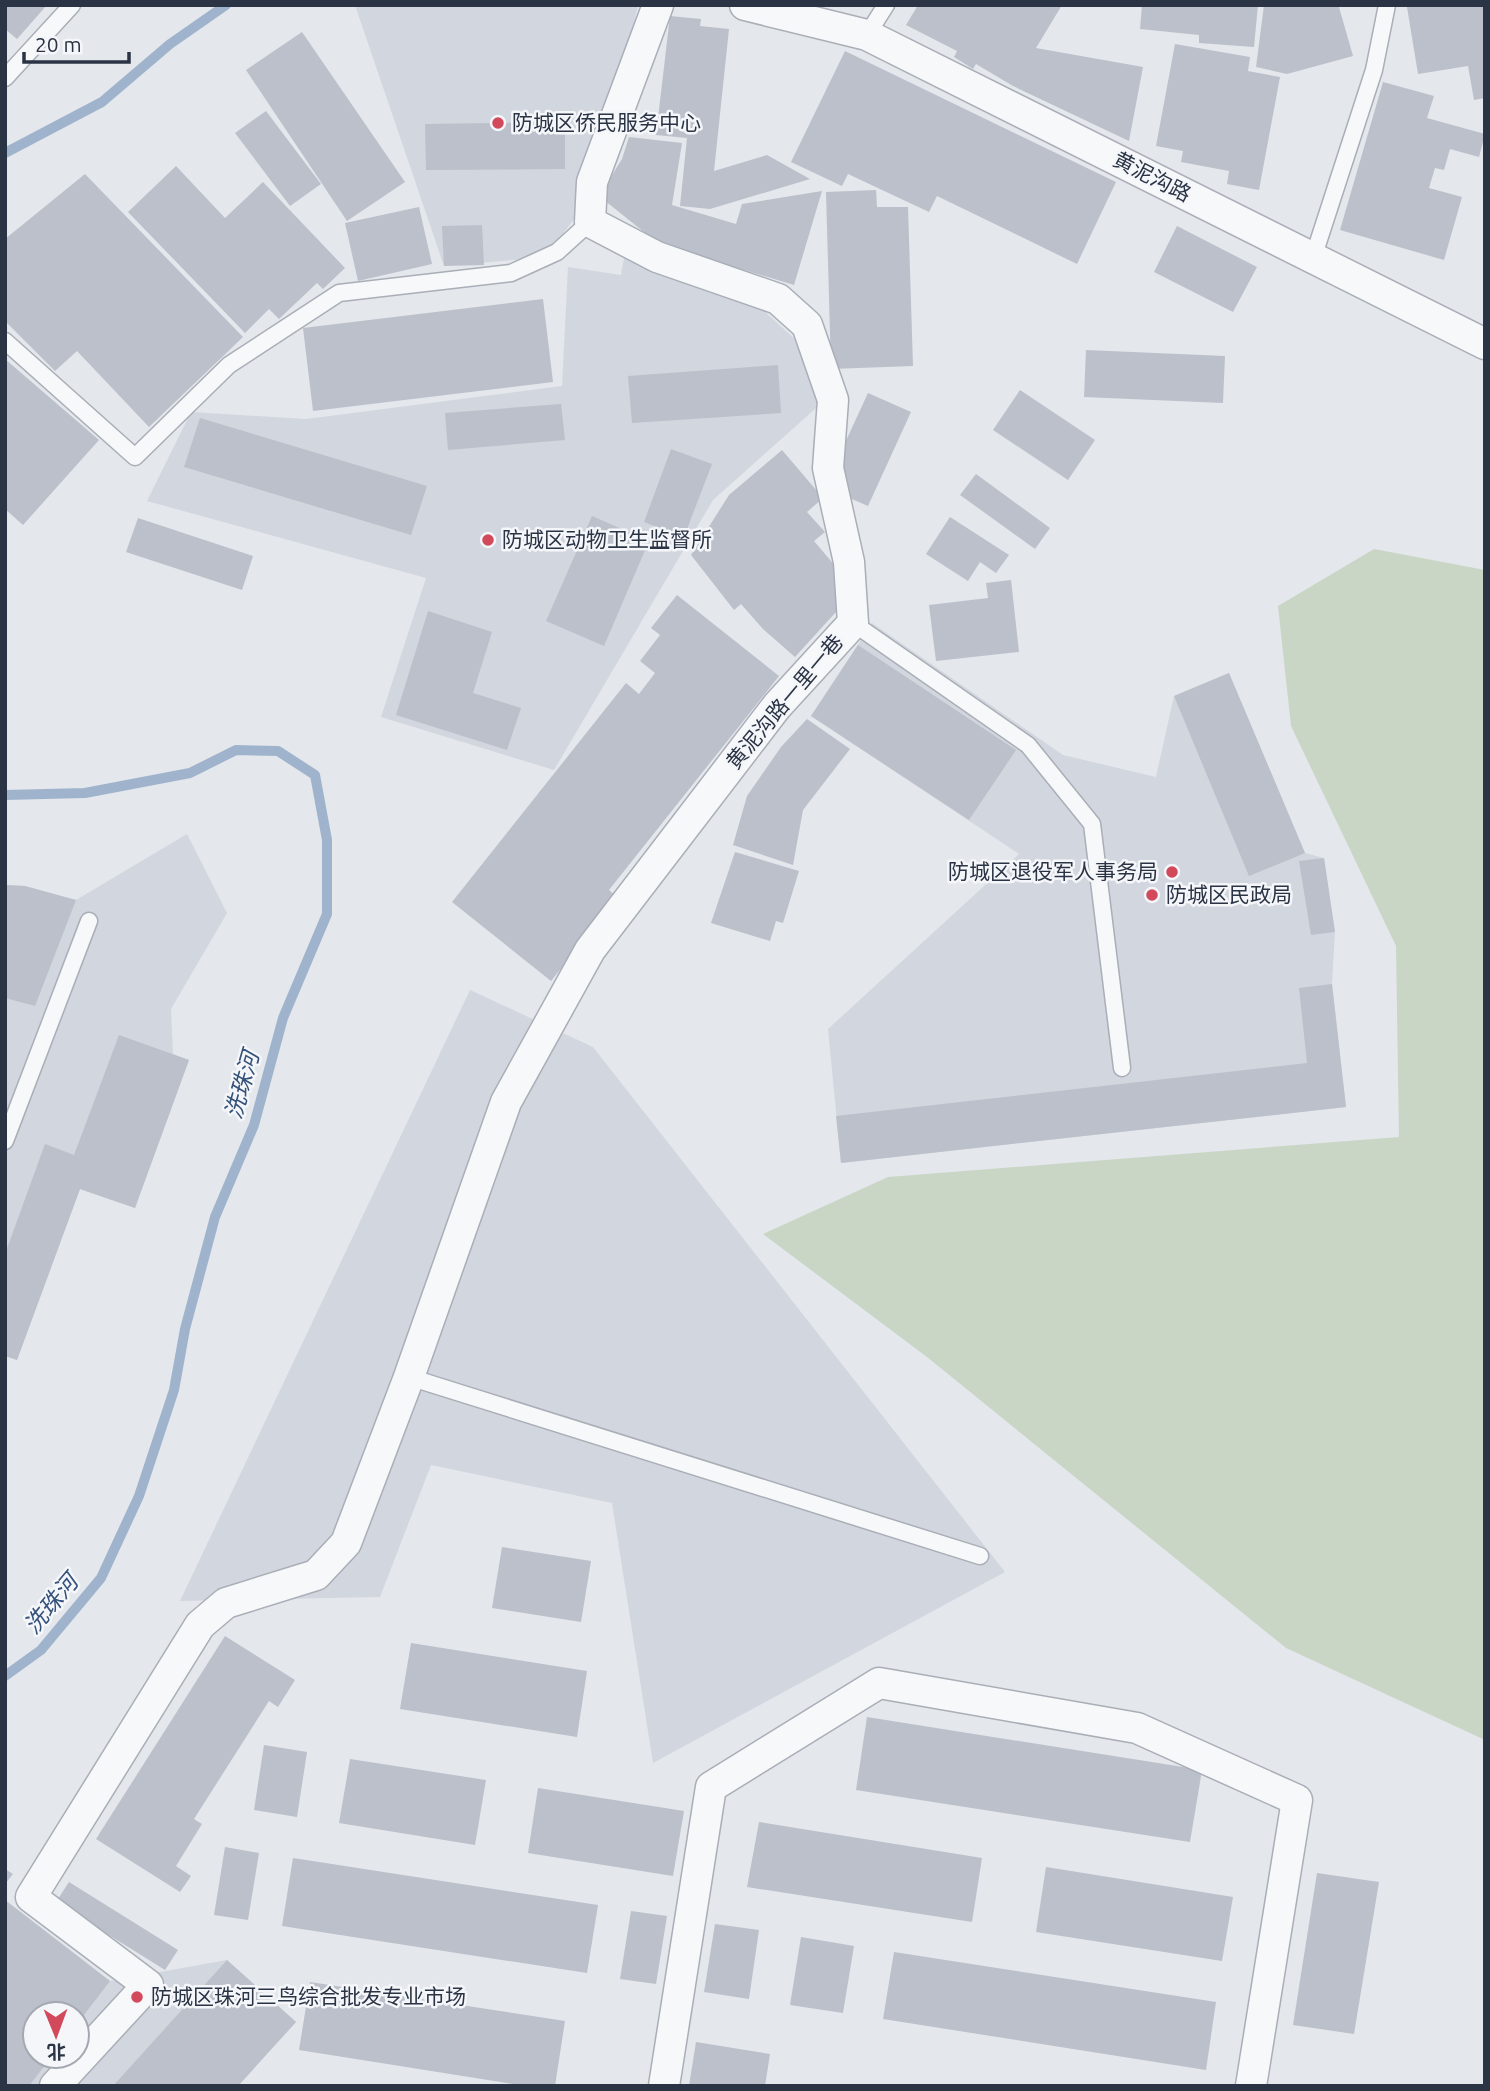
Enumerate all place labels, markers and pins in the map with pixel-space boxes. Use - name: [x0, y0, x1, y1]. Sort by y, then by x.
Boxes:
- place label: 防城区侨民服务中心: [512, 110, 701, 134]
- marker: 防城区侨民服务中心: [490, 115, 506, 131]
- place label: 防城区动物卫生监督所: [502, 527, 712, 551]
- marker: 防城区动物卫生监督所: [480, 532, 496, 548]
- place label: 防城区退役军人事务局: [948, 859, 1158, 883]
- marker: 防城区退役军人事务局: [1164, 864, 1180, 880]
- place label: 防城区民政局: [1166, 882, 1292, 906]
- marker: 防城区民政局: [1144, 887, 1160, 903]
- place label: 防城区珠河三鸟综合批发专业市场: [151, 1984, 466, 2008]
- marker: 防城区珠河三鸟综合批发专业市场: [129, 1989, 145, 2005]

